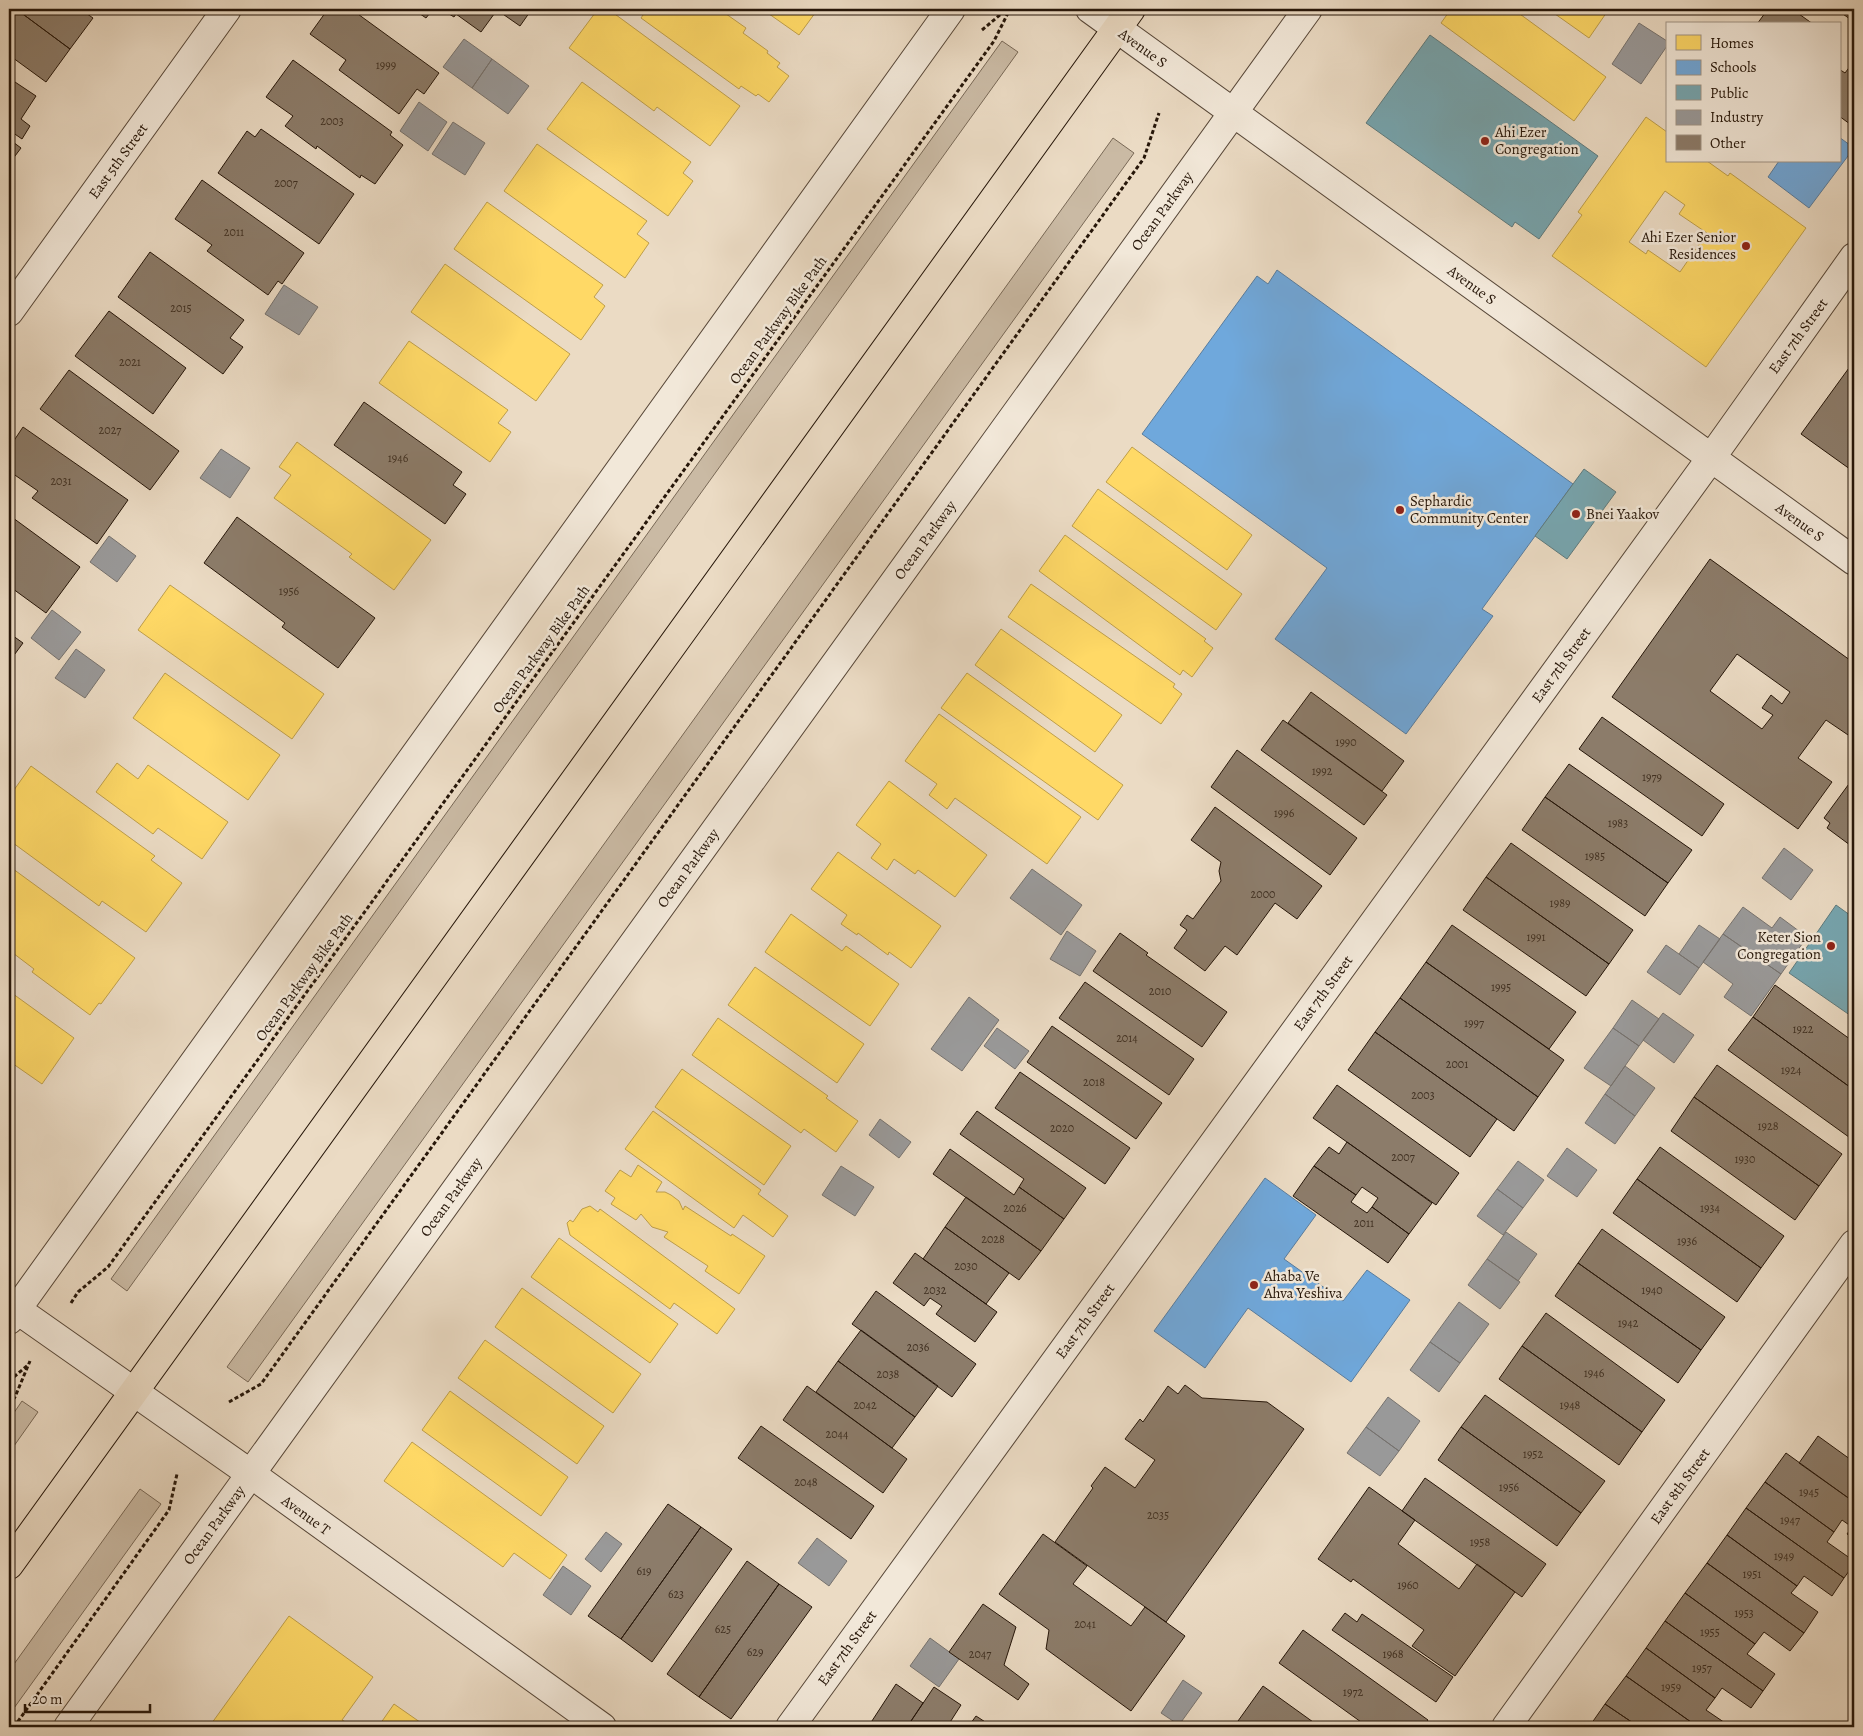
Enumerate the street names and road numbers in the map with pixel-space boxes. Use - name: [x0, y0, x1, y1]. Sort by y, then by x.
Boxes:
- street label: Avenue S: [1114, 23, 1171, 72]
- street label: East 5th Street: [84, 119, 152, 203]
- street label: Ocean Parkway: [1126, 167, 1198, 255]
- street label: Ocean Parkway Bike Path: [725, 252, 831, 388]
- street label: Avenue S: [1443, 260, 1500, 309]
- street label: East 7th Street: [1764, 294, 1832, 378]
- street label: Ocean Parkway: [889, 496, 961, 584]
- street label: Avenue S: [1771, 497, 1828, 546]
- street label: Ocean Parkway Bike Path: [488, 581, 594, 717]
- street label: East 7th Street: [1527, 623, 1595, 707]
- street label: Ocean Parkway: [652, 824, 724, 912]
- street label: Ocean Parkway Bike Path: [251, 909, 357, 1045]
- street label: East 7th Street: [1289, 951, 1357, 1035]
- street label: Ocean Parkway: [415, 1153, 487, 1241]
- street label: East 7th Street: [1051, 1279, 1119, 1363]
- street label: East 8th Street: [1646, 1444, 1714, 1528]
- street label: Ocean Parkway: [178, 1481, 250, 1569]
- street label: Avenue T: [277, 1490, 335, 1540]
- street label: East 7th Street: [813, 1606, 881, 1690]

